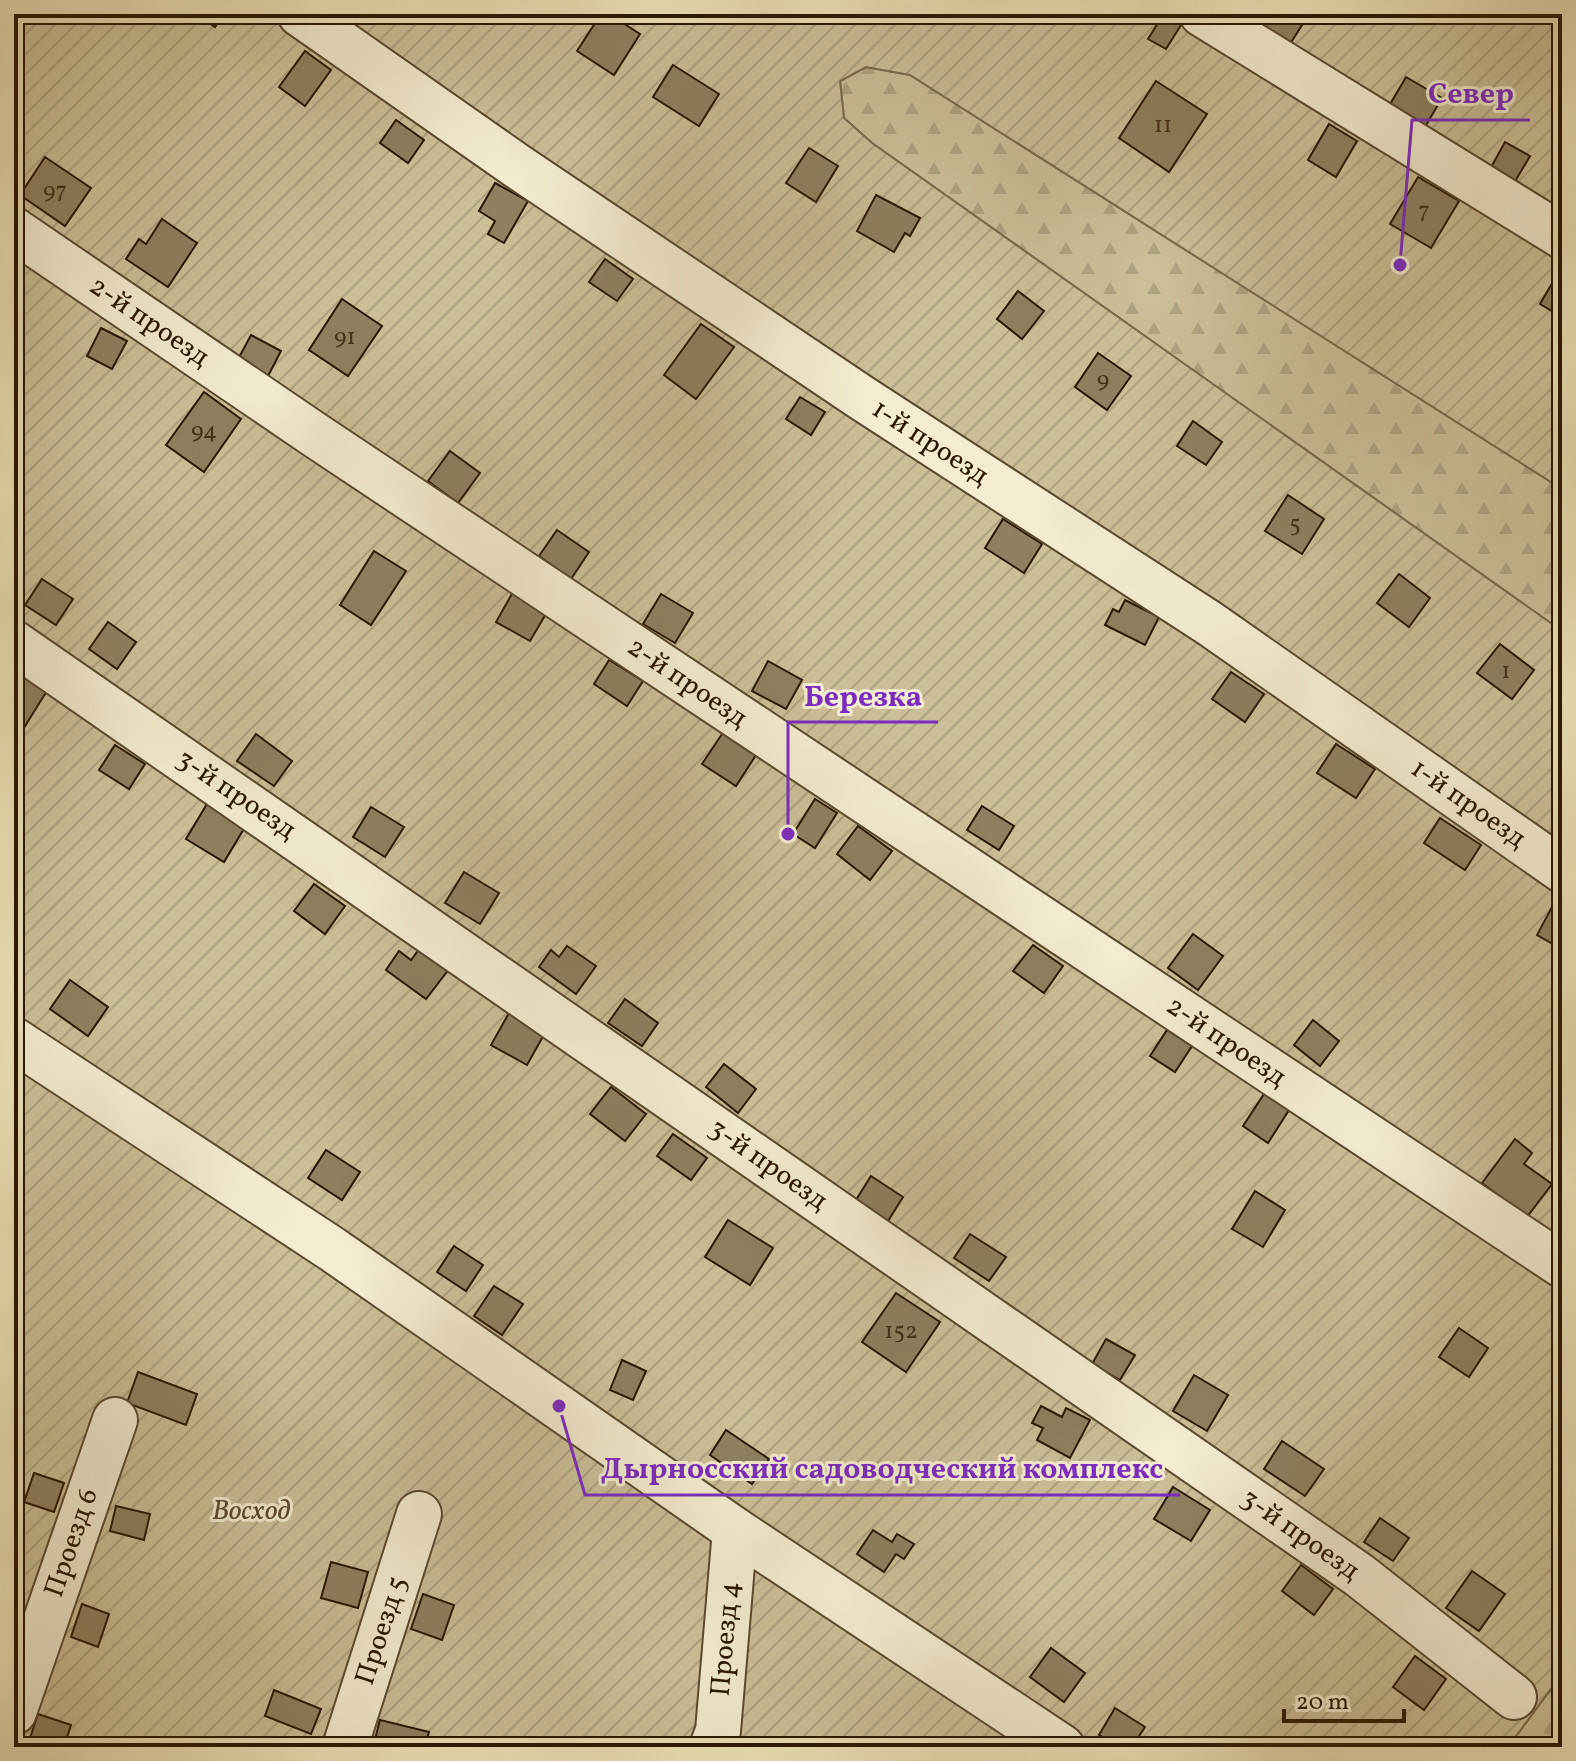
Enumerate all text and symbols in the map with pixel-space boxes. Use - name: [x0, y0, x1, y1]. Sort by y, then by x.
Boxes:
- callout: Север: [1412, 66, 1530, 120]
- text: Север: [1428, 74, 1514, 116]
- house number: 11: [1154, 109, 1172, 143]
- house number: 97: [43, 175, 67, 209]
- house number: 7: [1418, 195, 1430, 229]
- street label: 2-й проезд: [81, 267, 217, 377]
- house number: 91: [334, 321, 356, 355]
- house number: 9: [1097, 364, 1109, 398]
- street label: 1-й проезд: [864, 390, 996, 496]
- house number: 94: [191, 415, 217, 449]
- house number: 5: [1289, 508, 1301, 542]
- street label: 2-й проезд: [619, 628, 755, 738]
- house number: 1: [1501, 655, 1511, 689]
- callout: Березка: [788, 668, 938, 722]
- text: Березка: [804, 677, 922, 719]
- street label: 3-й проезд: [168, 740, 304, 850]
- street label: 1-й проезд: [1402, 750, 1534, 858]
- street label: 2-й проезд: [1158, 987, 1294, 1097]
- street label: 3-й проезд: [701, 1110, 836, 1220]
- house number: 152: [884, 1315, 918, 1349]
- callout: Дырносский садоводческий комплекс: [585, 1441, 1180, 1495]
- text: Дырносский садоводческий комплекс: [601, 1449, 1163, 1491]
- street label: 3-й проезд: [1233, 1480, 1368, 1590]
- street label: Проезд 6: [35, 1483, 109, 1603]
- park label: Восход: [212, 1492, 290, 1531]
- street label: Проезд 5: [346, 1572, 418, 1690]
- street label: Проезд 4: [702, 1580, 750, 1698]
- scale bar: [1284, 1673, 1404, 1723]
- text: 20 m: [1296, 1686, 1349, 1720]

